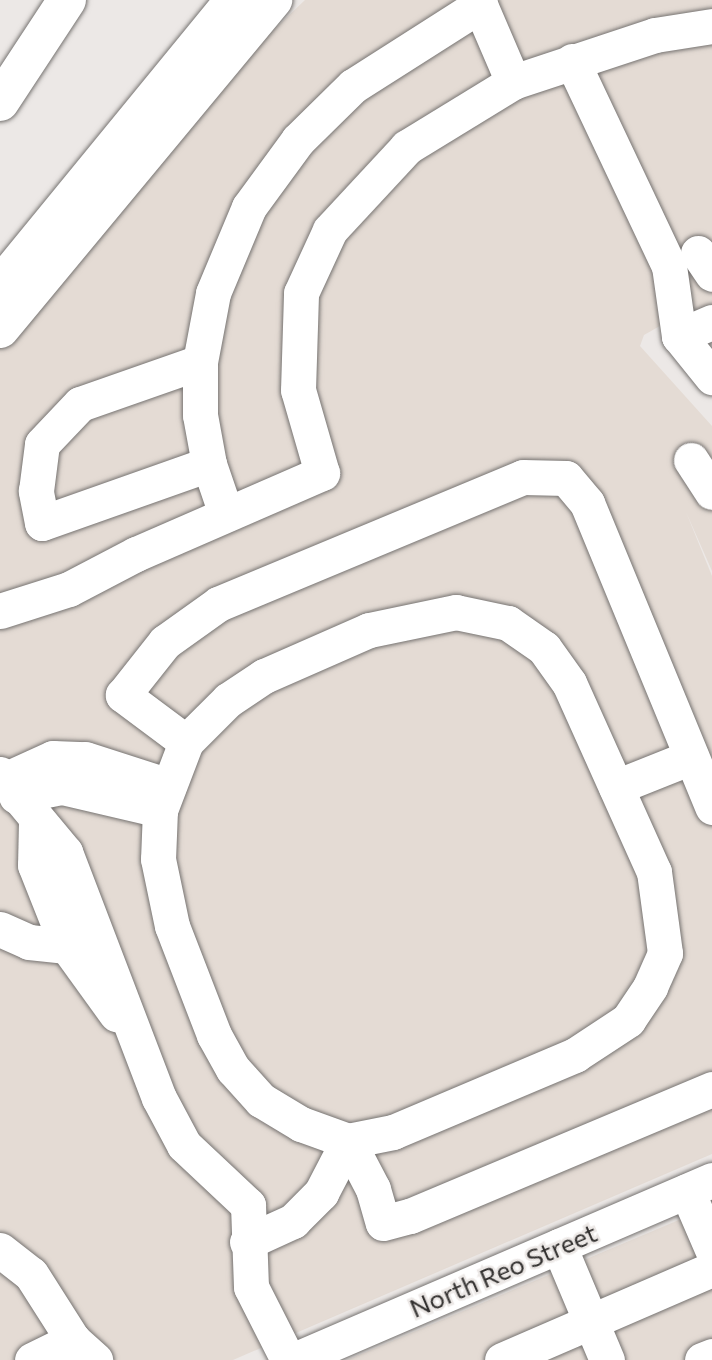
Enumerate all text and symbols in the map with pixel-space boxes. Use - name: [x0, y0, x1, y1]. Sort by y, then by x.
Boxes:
- street label: North Reo Street: [405, 1216, 601, 1324]

